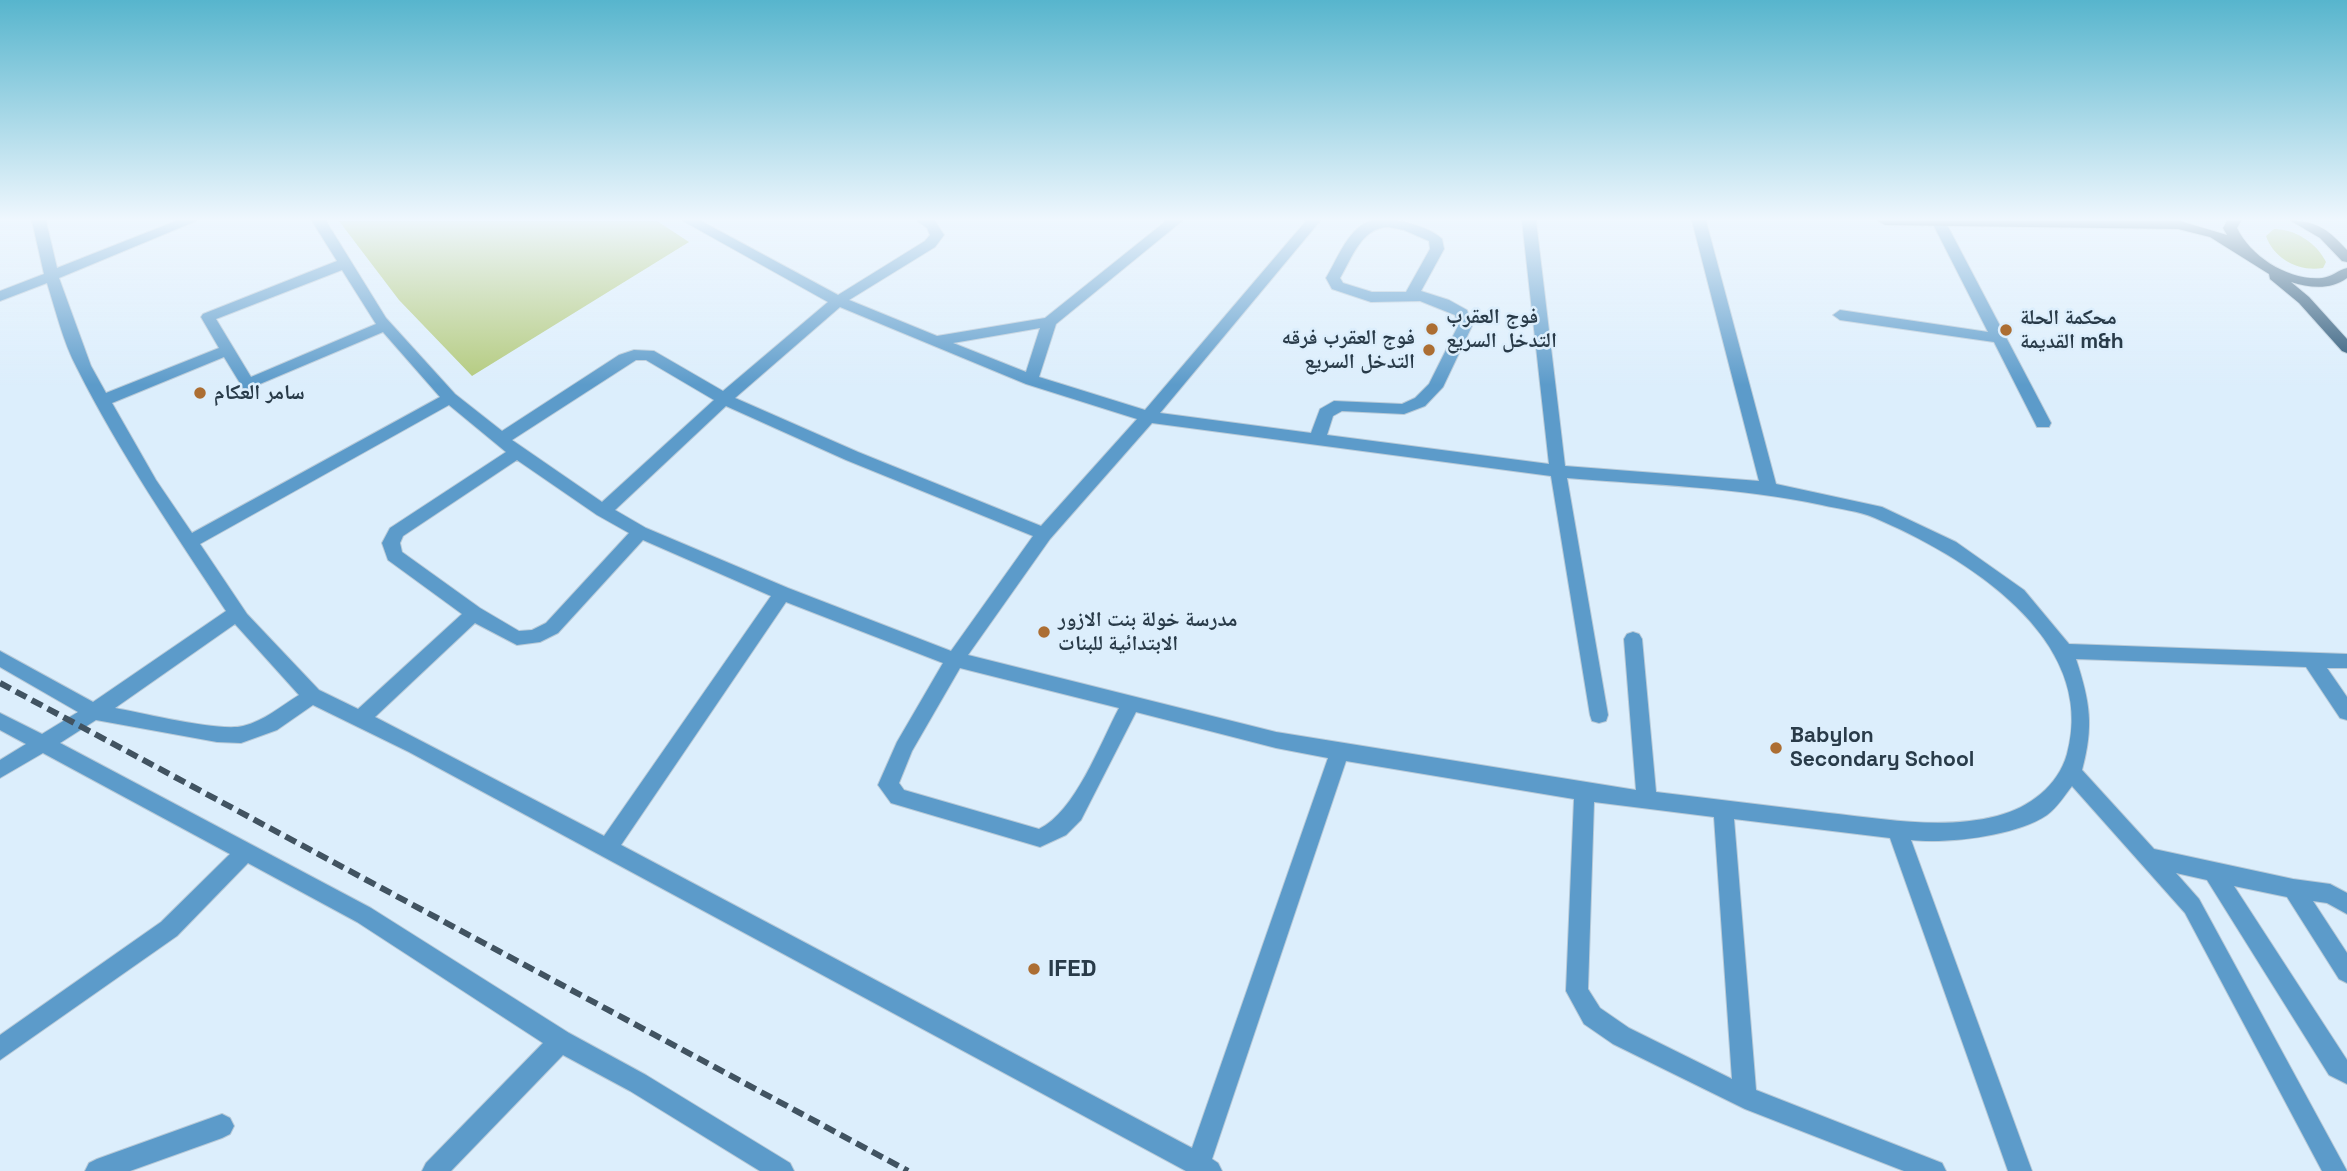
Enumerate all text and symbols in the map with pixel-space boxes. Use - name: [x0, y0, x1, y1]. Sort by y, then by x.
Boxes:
- place label: فوج العقرب التدخل السريع: [1446, 304, 1557, 354]
- place label: محكمة الحلة القديمة m&h: [2020, 305, 2124, 355]
- marker: فوج العقرب التدخل السريع: [1424, 321, 1440, 337]
- marker: محكمة الحلة القديمة m&h: [1998, 322, 2014, 338]
- place label: فوج العقرب فرقه التدخل السريع: [1282, 325, 1415, 375]
- marker: فوج العقرب فرقه التدخل السريع: [1421, 342, 1437, 358]
- place label: سامر العكام: [214, 380, 305, 406]
- marker: سامر العكام: [192, 385, 208, 401]
- place label: مدرسة خولة بنت الازور الابتدائية للبنات: [1058, 607, 1238, 657]
- marker: مدرسة خولة بنت الازور الابتدائية للبنات: [1036, 624, 1052, 640]
- place label: Babylon Secondary School: [1790, 723, 1974, 773]
- marker: Babylon Secondary School: [1768, 740, 1784, 756]
- place label: IFED: [1048, 955, 1096, 983]
- marker: IFED: [1026, 961, 1042, 977]

